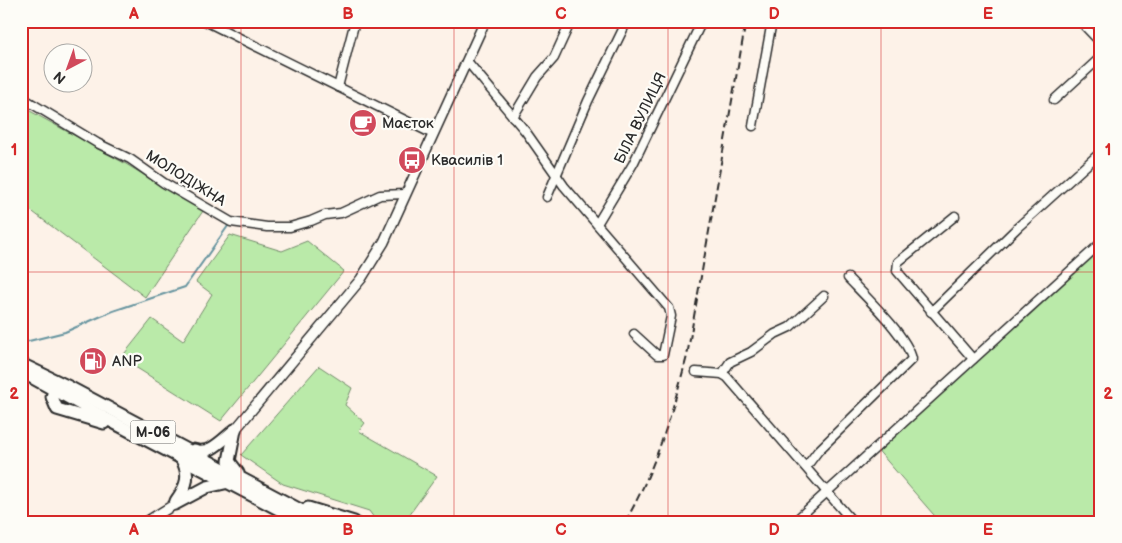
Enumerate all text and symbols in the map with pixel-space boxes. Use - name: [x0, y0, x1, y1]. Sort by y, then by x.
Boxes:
- text: A: [128, 5, 139, 24]
- text: B: [342, 5, 354, 24]
- text: C: [555, 5, 567, 24]
- text: D: [768, 5, 780, 24]
- text: E: [983, 5, 993, 24]
- north arrow: [42, 42, 92, 92]
- text: N: [50, 68, 69, 87]
- street label: БІЛА ВУЛИЦЯ: [610, 69, 671, 167]
- cafe icon: Маєток: [348, 108, 378, 138]
- place label: Маєток: [382, 114, 434, 133]
- text: 1: [11, 141, 17, 160]
- text: 1: [1105, 141, 1111, 160]
- bus stop icon: Квасилів 1: [397, 145, 427, 175]
- street label: МОЛОДІЖНА: [142, 146, 230, 211]
- place label: Квасилів 1: [431, 151, 503, 170]
- fuel station icon: ANP: [78, 346, 108, 376]
- place label: ANP: [112, 352, 142, 371]
- text: 2: [9, 385, 19, 404]
- text: 2: [1103, 385, 1113, 404]
- road number: М-06: [130, 421, 176, 444]
- text: A: [128, 521, 139, 540]
- text: B: [342, 521, 354, 540]
- text: C: [555, 521, 567, 540]
- text: D: [768, 521, 780, 540]
- text: E: [983, 521, 993, 540]

